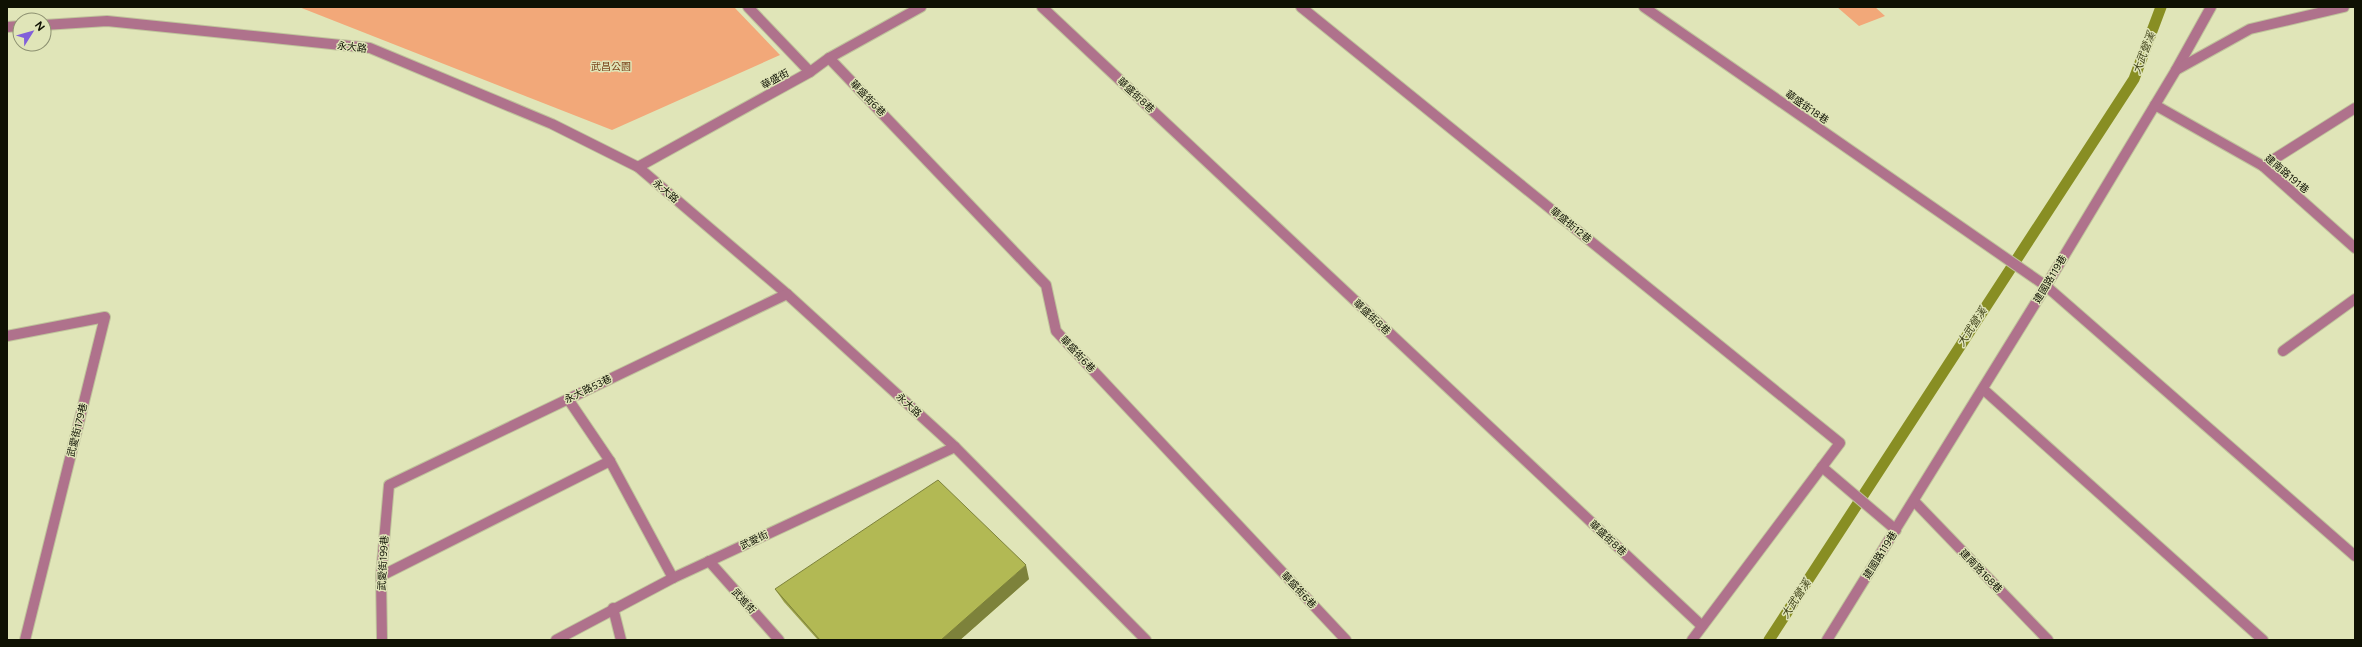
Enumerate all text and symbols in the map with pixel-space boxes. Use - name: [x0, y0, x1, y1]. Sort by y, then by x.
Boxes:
- north arrow: [12, 12, 52, 52]
- text: N: [32, 19, 47, 34]
- water label: 大武營溪: [2130, 28, 2159, 76]
- street label: 永大路: [336, 39, 368, 55]
- park label: 武昌公園: [591, 60, 631, 73]
- street label: 華盛街: [759, 66, 791, 92]
- street label: 華盛街8巷: [1115, 75, 1157, 115]
- street label: 華盛街6巷: [847, 77, 889, 119]
- street label: 華盛街18巷: [1783, 87, 1831, 127]
- street label: 建南路191巷: [2262, 152, 2312, 196]
- street label: 永大路: [650, 176, 682, 206]
- street label: 華盛街12巷: [1548, 204, 1594, 246]
- street label: 建國路119巷: [2031, 253, 2069, 305]
- street label: 華盛街8巷: [1351, 297, 1393, 337]
- water label: 大武營溪: [1955, 303, 1991, 349]
- street label: 華盛街6巷: [1058, 333, 1098, 375]
- street label: 永大路53巷: [562, 372, 614, 406]
- street label: 永大路: [894, 390, 924, 420]
- street label: 武愛街179巷: [64, 402, 90, 458]
- street label: 華盛街8巷: [1587, 518, 1629, 558]
- street label: 武愛街: [738, 528, 770, 552]
- street label: 建國路119巷: [1860, 529, 1900, 581]
- street label: 武愛街199巷: [375, 535, 391, 591]
- street label: 建南路168巷: [1957, 546, 2005, 596]
- street label: 華盛街6巷: [1279, 569, 1319, 611]
- water label: 大武營溪: [1779, 575, 1815, 621]
- street label: 武進街: [729, 586, 759, 616]

